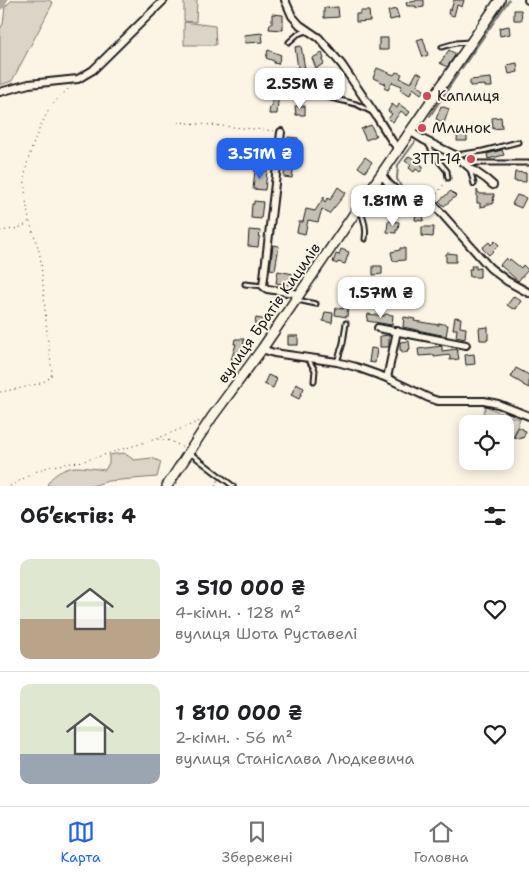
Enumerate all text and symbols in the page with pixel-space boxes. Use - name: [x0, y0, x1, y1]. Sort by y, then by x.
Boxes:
- pin: 2.55M ₴: [254, 68, 346, 110]
- text: 2.55M ₴: [266, 73, 334, 94]
- place label: Каплиця: [437, 86, 500, 106]
- marker: Каплиця: [421, 90, 433, 102]
- place label: Млинок: [432, 118, 491, 138]
- marker: Млинок: [416, 122, 428, 134]
- pin: 3.51M ₴: [214, 138, 306, 180]
- text: 3.51M ₴: [228, 143, 292, 164]
- place label: ЗТП-14: [412, 149, 461, 169]
- marker: ЗТП-14: [465, 153, 477, 165]
- pin: 1.81M ₴: [347, 184, 439, 227]
- text: 1.81M ₴: [362, 190, 424, 211]
- street label: вулиця Братів Кицилів: [213, 239, 325, 387]
- pin: 1.57M ₴: [335, 276, 427, 319]
- text: 1.57M ₴: [349, 282, 413, 303]
- map controls: [459, 415, 514, 470]
- button: locate: [459, 415, 514, 470]
- text: Об’єктів: 4: [20, 502, 136, 530]
- icon: filters: [481, 502, 509, 530]
- text: 3 510 000 ₴: [175, 574, 306, 602]
- icon: home: [60, 579, 120, 639]
- icon: heart: [481, 595, 509, 623]
- text: 4-кімн. · 128 m²: [175, 602, 301, 623]
- text: вулиця Шота Руставелі: [175, 623, 358, 644]
- text: 1 810 000 ₴: [175, 699, 302, 727]
- icon: home: [60, 704, 120, 764]
- icon: heart: [481, 720, 509, 748]
- text: 2-кімн. · 56 m²: [175, 727, 293, 748]
- text: вулиця Станіслава Людкевича: [175, 748, 415, 769]
- tab: Карта: [61, 818, 101, 866]
- tab: Збережені: [222, 818, 293, 866]
- tab: Головна: [414, 818, 468, 866]

